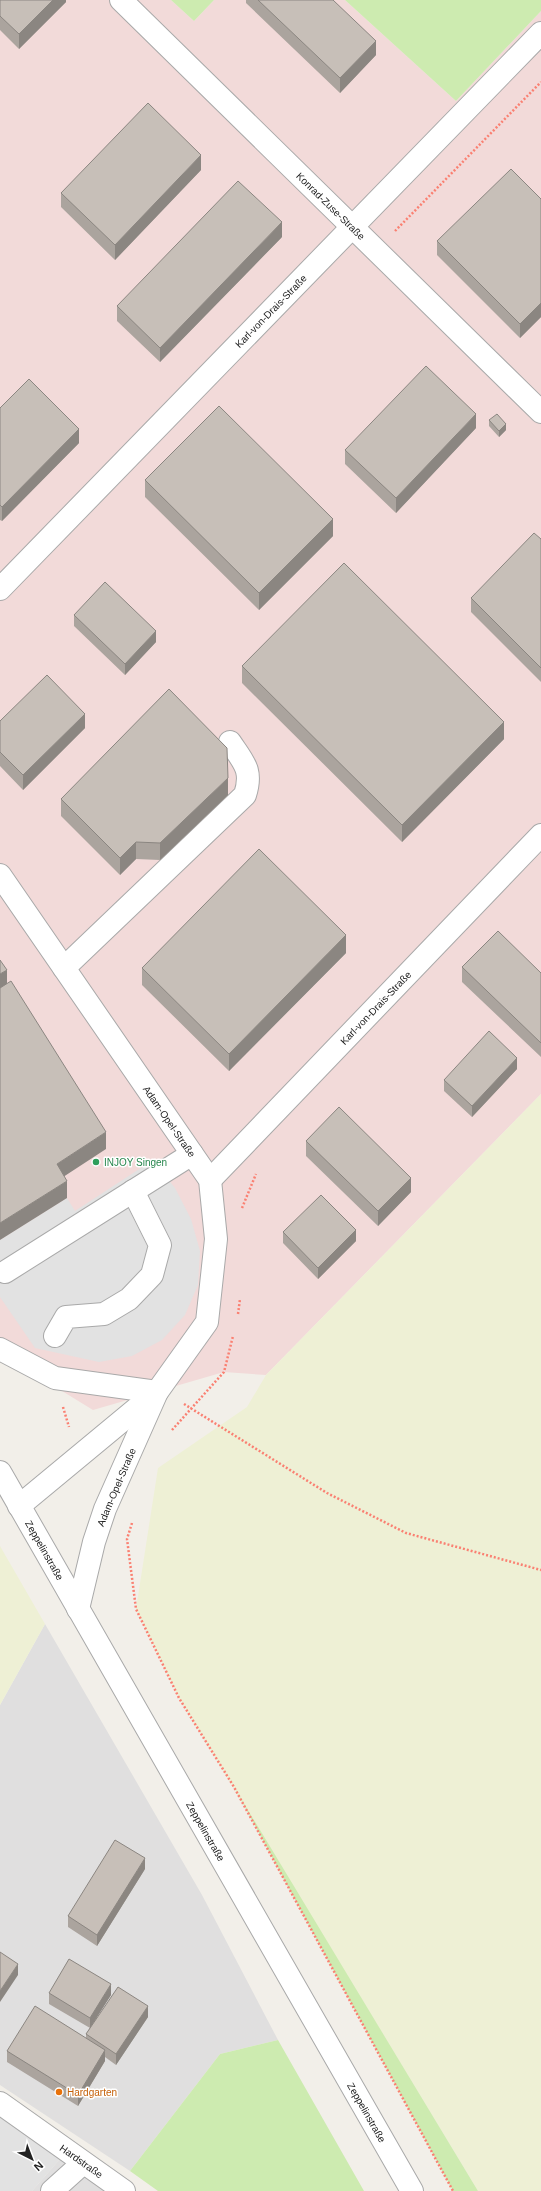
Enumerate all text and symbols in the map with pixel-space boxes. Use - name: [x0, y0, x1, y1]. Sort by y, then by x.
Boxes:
- street label: Konrad-Zuse-Straße: [294, 170, 367, 242]
- street label: Karl-von-Drais-Straße: [233, 272, 309, 350]
- street label: Karl-von-Drais-Straße: [338, 969, 414, 1047]
- street label: Adam-Opel-Straße: [141, 1084, 198, 1160]
- marker: INJOY Singen: [91, 1157, 101, 1167]
- place label: INJOY Singen: [104, 1157, 167, 1168]
- street label: Adam-Opel-Straße: [95, 1446, 138, 1528]
- street label: Zeppelinstraße: [23, 1519, 66, 1582]
- street label: Zeppelinstraße: [184, 1800, 227, 1864]
- street label: Zeppelinstraße: [345, 2081, 388, 2145]
- marker: Hardgarten: [54, 2087, 64, 2097]
- place label: Hardgarten: [67, 2087, 117, 2098]
- north arrow: [12, 2139, 52, 2179]
- street label: Hardstraße: [58, 2142, 105, 2181]
- text: N: [32, 2159, 46, 2174]

